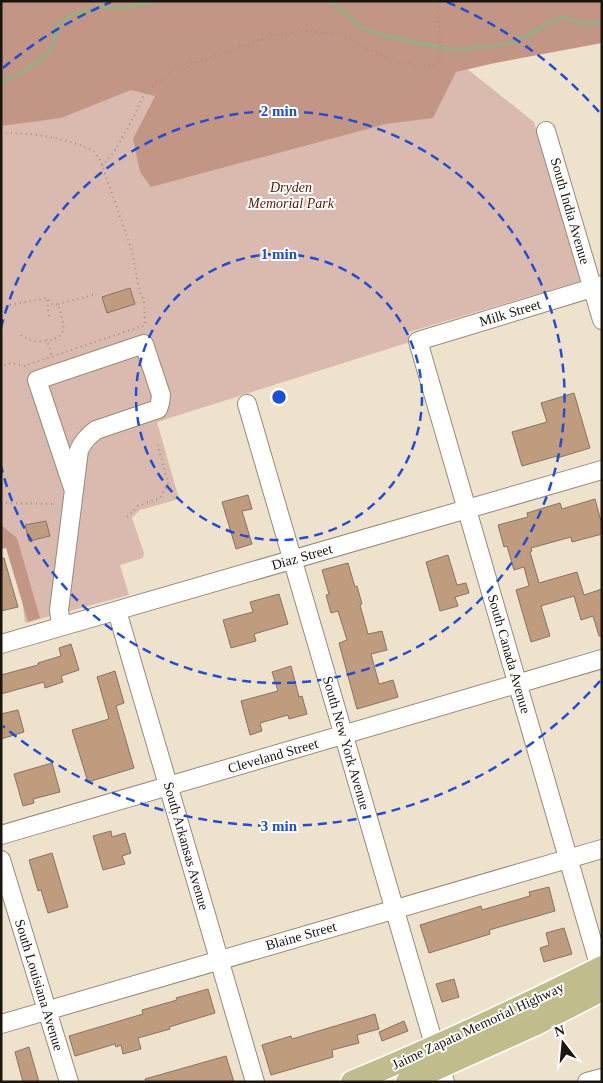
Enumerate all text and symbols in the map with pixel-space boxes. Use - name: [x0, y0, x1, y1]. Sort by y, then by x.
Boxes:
- text: 2 min: [261, 103, 298, 119]
- street label: South India Avenue: [548, 156, 592, 266]
- park label: Dryden Memorial Park: [247, 180, 335, 211]
- text: 1 min: [261, 246, 298, 262]
- street label: Milk Street: [477, 297, 543, 329]
- centre of rings: [270, 388, 288, 406]
- street label: Diaz Street: [270, 541, 334, 573]
- street label: South Canada Avenue: [485, 593, 533, 715]
- street label: South New York Avenue: [320, 675, 372, 811]
- street label: Cleveland Street: [226, 736, 320, 776]
- street label: South Arkansas Avenue: [160, 780, 212, 912]
- text: 3 min: [261, 818, 298, 834]
- street label: South Louisiana Avenue: [12, 917, 66, 1053]
- street label: Blaine Street: [264, 919, 338, 953]
- street label: Jaime Zapata Memorial Highway: [390, 980, 566, 1072]
- north arrow: [538, 1018, 588, 1068]
- text: N: [553, 1022, 566, 1040]

